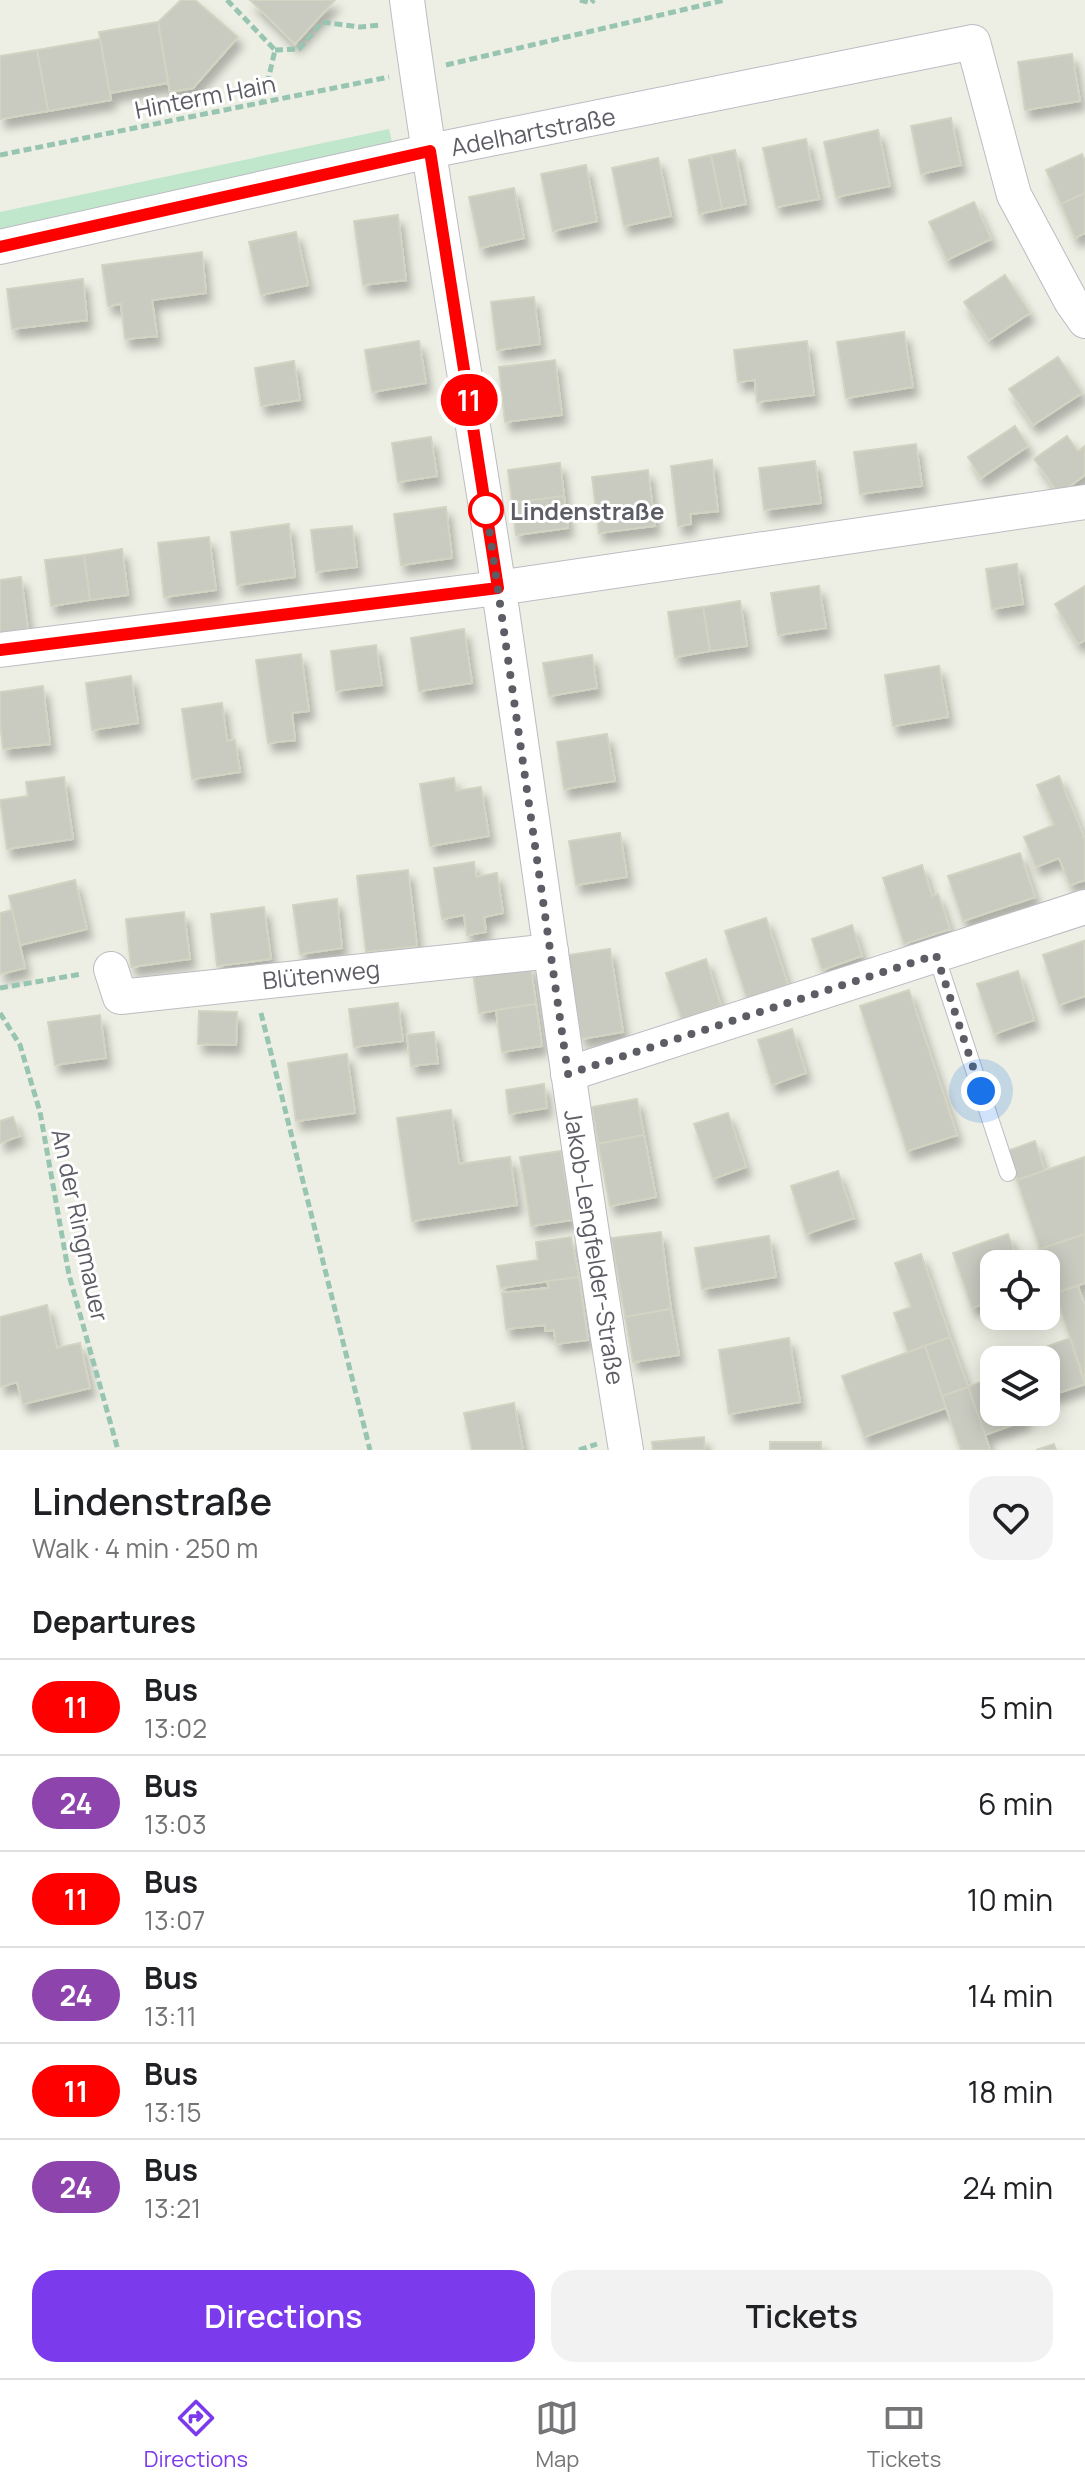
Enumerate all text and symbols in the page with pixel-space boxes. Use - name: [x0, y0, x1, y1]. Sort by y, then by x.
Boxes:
- street label: Hinterm Hain: [132, 66, 278, 126]
- street label: Adelhartstraße: [448, 99, 618, 163]
- line badge: 11: [433, 374, 505, 426]
- text: 11: [457, 381, 481, 419]
- marker: Lindenstraße: [469, 493, 503, 527]
- place label: Lindenstraße: [510, 494, 664, 527]
- street label: Blütenweg: [261, 951, 381, 997]
- your location: [961, 1071, 1001, 1111]
- street label: Jakob-Lengfelder-Straße: [557, 1107, 633, 1387]
- street label: An der Ringmauer: [45, 1126, 118, 1325]
- map controls: [980, 1250, 1060, 1426]
- button: locate: [980, 1250, 1060, 1330]
- button: layers: [980, 1346, 1060, 1426]
- text: Lindenstraße: [32, 1474, 272, 1526]
- button: heart: [969, 1476, 1053, 1560]
- text: Walk · 4 min · 250 m: [32, 1530, 258, 1566]
- text: Departures: [32, 1601, 196, 1642]
- text: Bus: [144, 1669, 198, 1710]
- text: 5 min: [979, 1687, 1053, 1728]
- text: 11: [64, 1688, 88, 1726]
- text: 13:02: [144, 1710, 207, 1746]
- text: Bus: [144, 1765, 198, 1806]
- text: 6 min: [978, 1783, 1053, 1824]
- text: 24: [59, 1784, 93, 1822]
- text: 13:03: [144, 1806, 207, 1842]
- text: Bus: [144, 1861, 198, 1902]
- text: 10 min: [967, 1879, 1053, 1920]
- text: 11: [64, 1880, 88, 1918]
- text: 13:07: [144, 1902, 205, 1938]
- text: Bus: [144, 1957, 198, 1998]
- text: 14 min: [967, 1975, 1053, 2016]
- text: 24: [59, 1976, 93, 2014]
- text: 13:11: [144, 1998, 197, 2034]
- text: Bus: [144, 2053, 198, 2094]
- text: 18 min: [968, 2071, 1053, 2112]
- text: 11: [64, 2072, 88, 2110]
- text: 13:15: [144, 2094, 201, 2130]
- text: Bus: [144, 2149, 198, 2190]
- text: 24 min: [963, 2167, 1053, 2208]
- text: 24: [59, 2168, 93, 2206]
- text: 13:21: [144, 2190, 201, 2226]
- button: Directions: [32, 2270, 535, 2362]
- button: Tickets: [551, 2270, 1053, 2362]
- tab: Directions: [144, 2396, 248, 2474]
- tab: Map: [535, 2396, 579, 2474]
- tab: Tickets: [867, 2396, 941, 2474]

